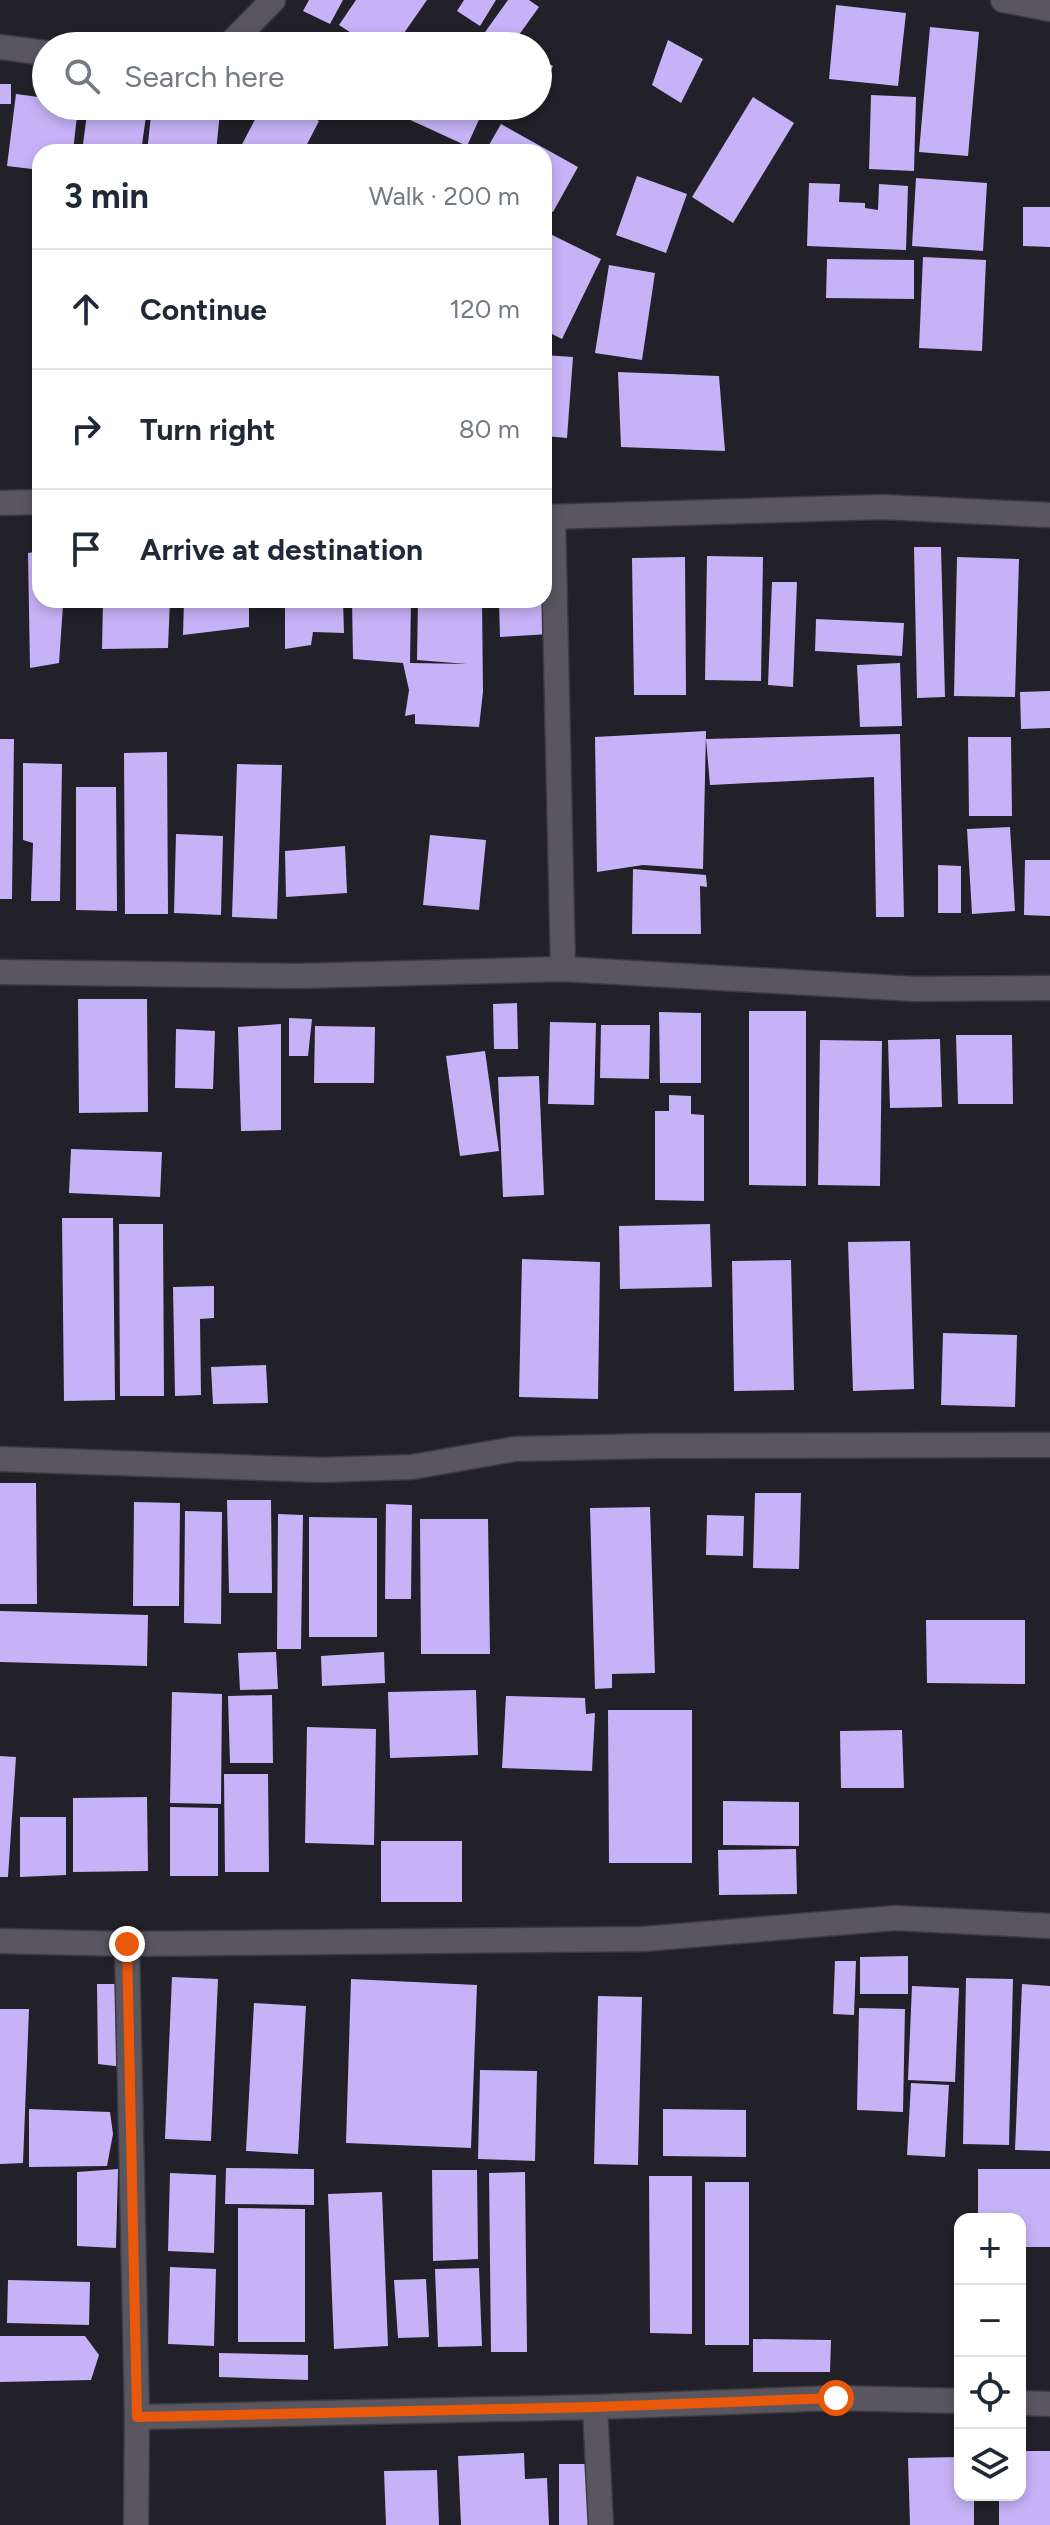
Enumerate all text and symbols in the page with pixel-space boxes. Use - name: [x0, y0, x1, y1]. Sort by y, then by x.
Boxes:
- search box: [32, 32, 552, 120]
- icon: search: [60, 54, 104, 98]
- text: Search here: [124, 58, 284, 95]
- text: 3 min: [64, 176, 149, 217]
- text: Walk · 200 m: [369, 180, 520, 212]
- icon: ahead: [64, 287, 108, 331]
- text: Continue: [140, 291, 267, 328]
- text: 120 m: [450, 293, 520, 325]
- icon: right: [64, 407, 108, 451]
- text: Turn right: [140, 411, 275, 448]
- text: 80 m: [459, 413, 520, 445]
- icon: arrive: [64, 527, 108, 571]
- text: Arrive at destination: [140, 531, 423, 568]
- route end: [109, 1926, 145, 1962]
- map controls: [954, 2213, 1026, 2501]
- button: +: [954, 2213, 1026, 2285]
- button: −: [954, 2285, 1026, 2357]
- button: locate: [954, 2357, 1026, 2429]
- route start: [818, 2380, 854, 2416]
- button: layers: [954, 2429, 1026, 2501]

